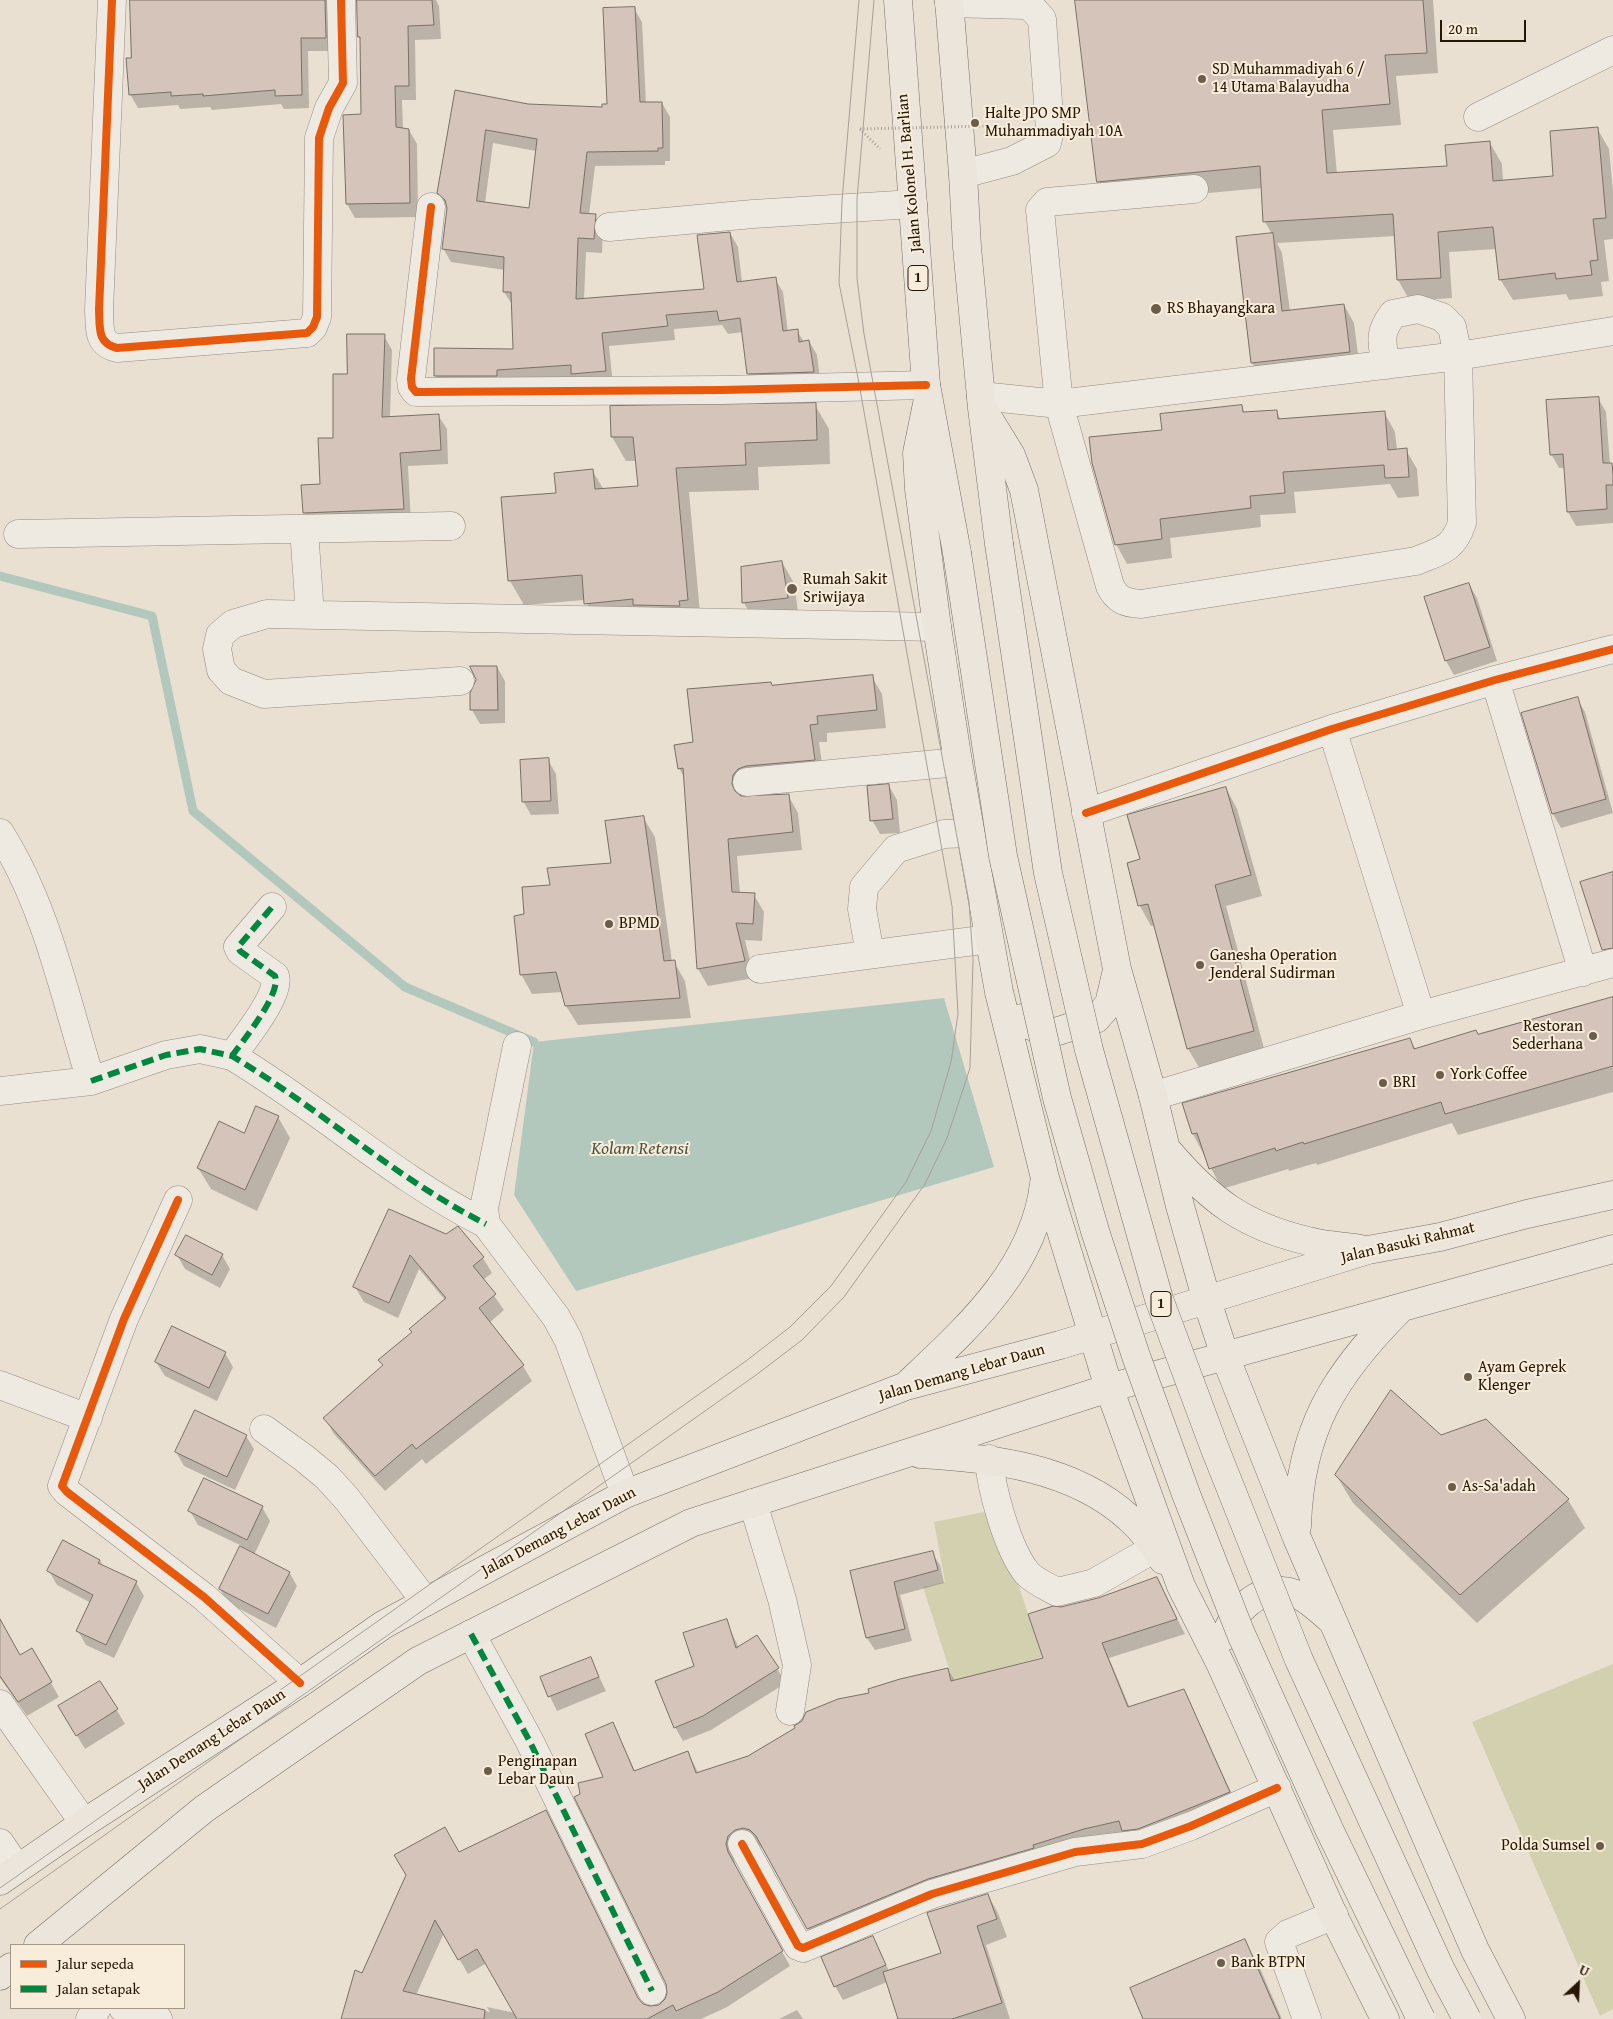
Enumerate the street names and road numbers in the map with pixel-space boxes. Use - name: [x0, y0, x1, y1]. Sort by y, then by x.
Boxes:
- street label: Jalan Kolonel H. Barlian: [894, 93, 926, 253]
- road number: 1: [908, 266, 928, 290]
- street label: Jalan Basuki Rahmat: [1339, 1218, 1477, 1268]
- road number: 1: [1151, 1292, 1171, 1316]
- street label: Jalan Demang Lebar Daun: [877, 1340, 1047, 1406]
- street label: Jalan Demang Lebar Daun: [479, 1483, 639, 1581]
- street label: Jalan Demang Lebar Daun: [135, 1685, 289, 1795]

